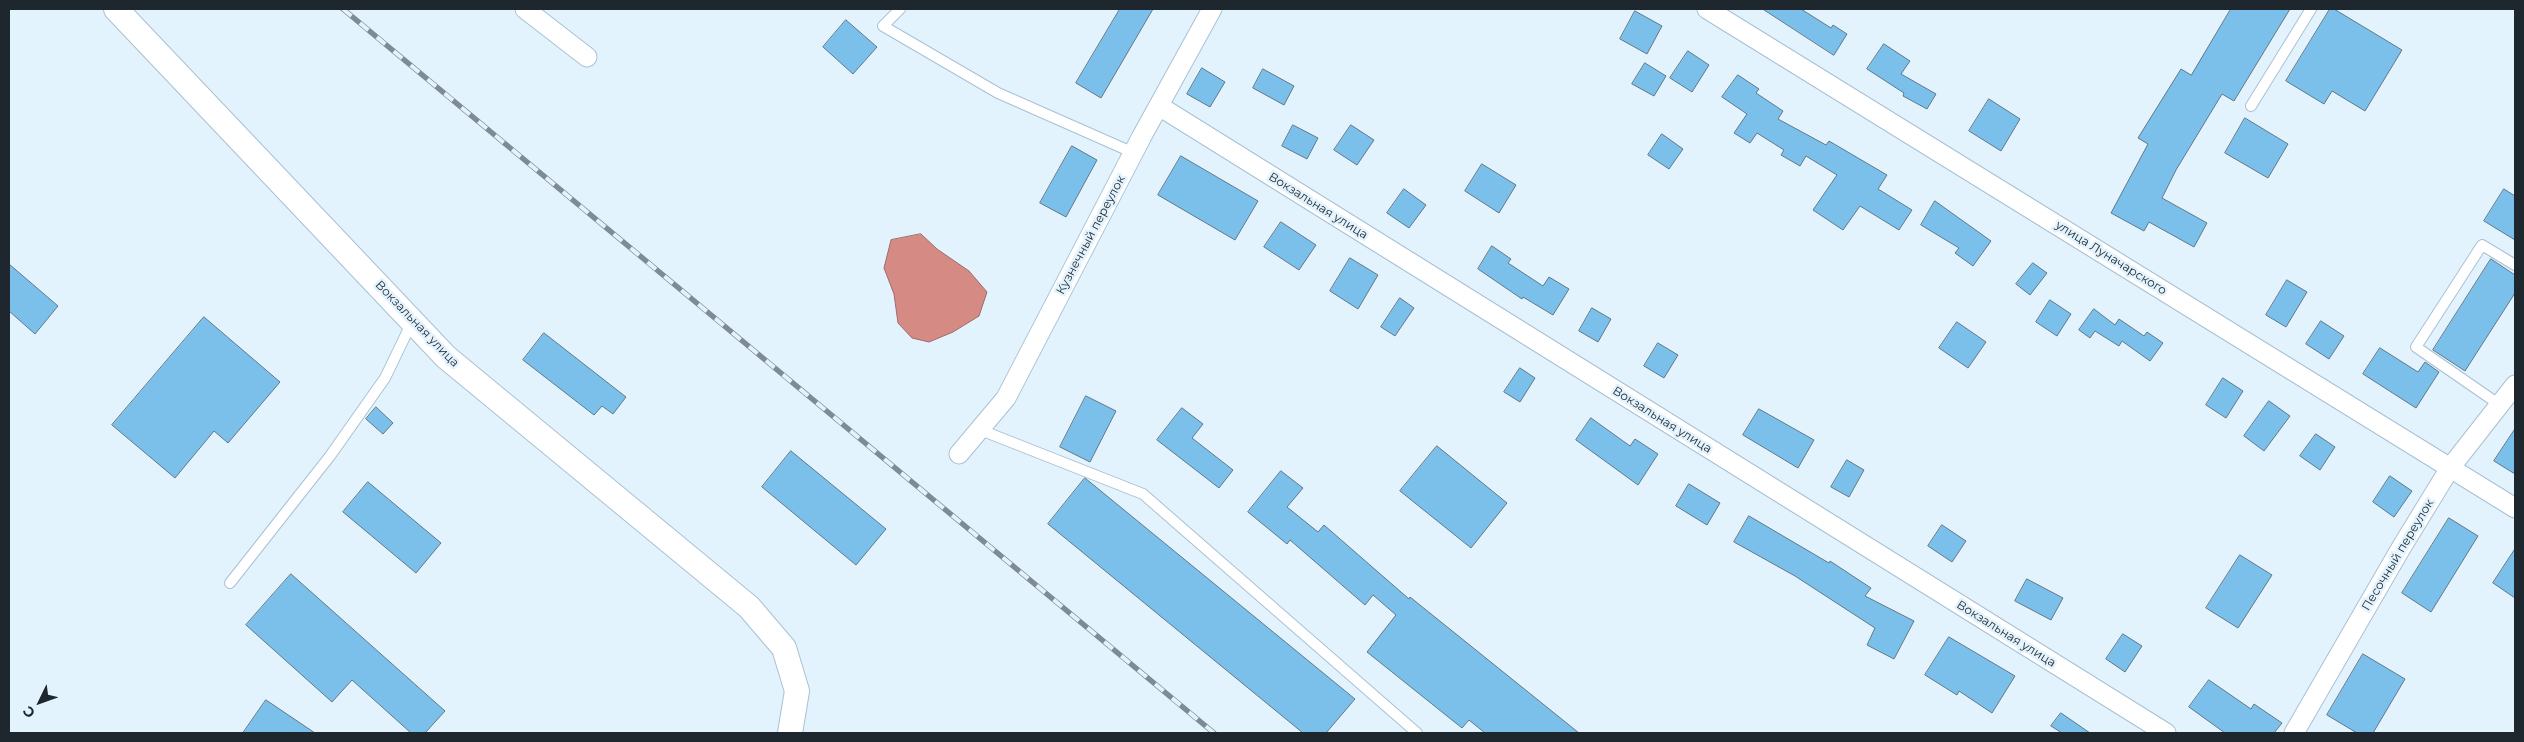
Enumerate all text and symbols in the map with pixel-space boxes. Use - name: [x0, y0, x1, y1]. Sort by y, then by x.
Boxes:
- street label: Вокзальная улица: [1266, 170, 1370, 242]
- street label: Кузнечный переулок: [1054, 173, 1128, 297]
- street label: улица Луначарского: [2053, 218, 2169, 298]
- street label: Вокзальная улица: [372, 278, 462, 370]
- street label: Вокзальная улица: [1610, 384, 1714, 456]
- street label: Песочный переулок: [2359, 497, 2437, 613]
- street label: Вокзальная улица: [1954, 598, 2058, 670]
- north arrow: [15, 677, 65, 727]
- text: С: [19, 702, 39, 722]

